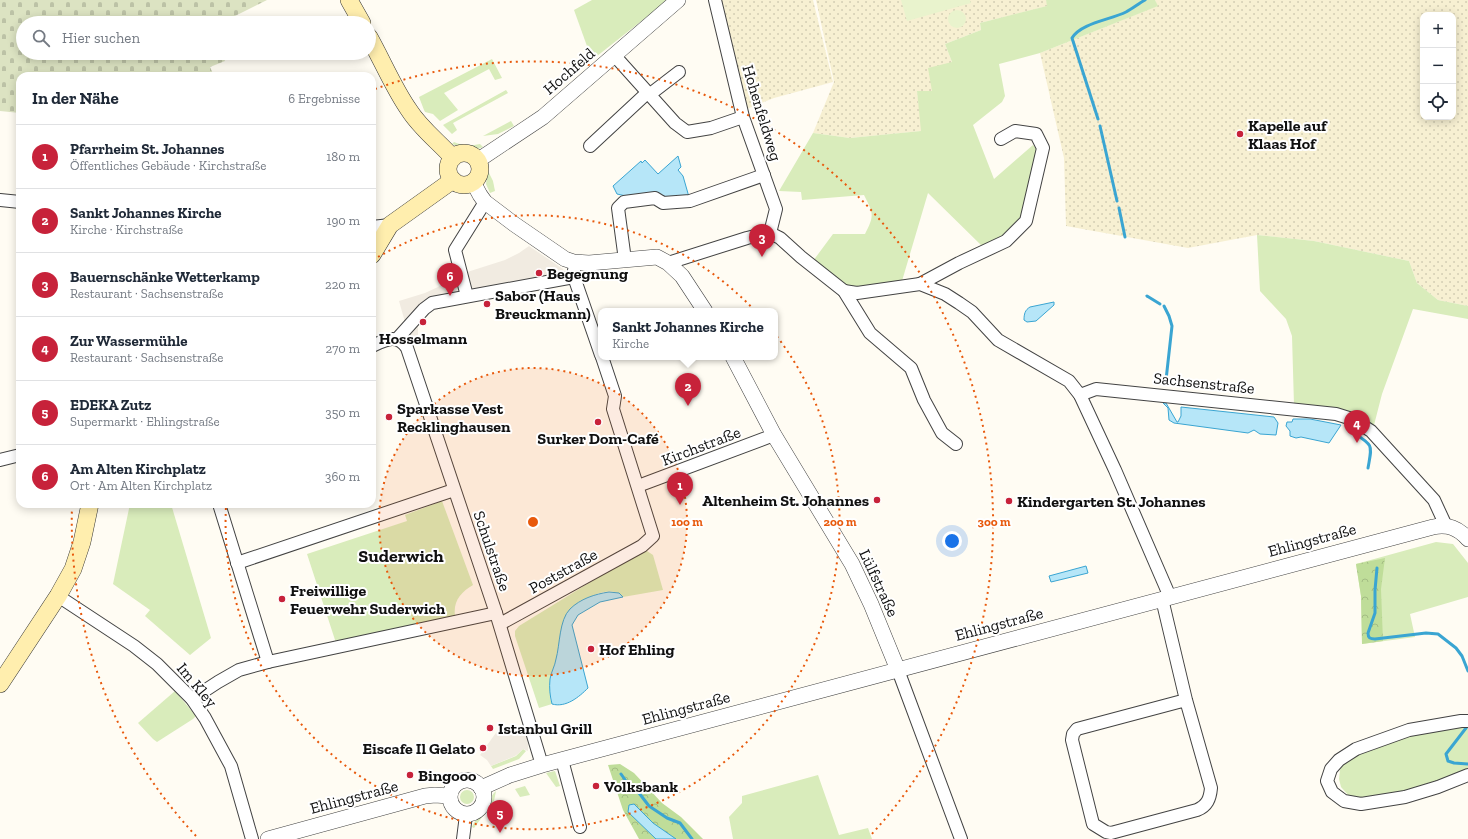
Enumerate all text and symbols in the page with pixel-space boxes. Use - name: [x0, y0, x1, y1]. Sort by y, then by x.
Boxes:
- map controls: [1420, 12, 1456, 120]
- button: +: [1420, 12, 1456, 48]
- search box: [16, 16, 376, 60]
- icon: search: [30, 27, 52, 49]
- text: Hier suchen: [62, 29, 140, 47]
- street label: Hochfeld: [539, 43, 599, 98]
- button: −: [1420, 48, 1456, 84]
- street label: Hohenfeldweg: [738, 63, 786, 164]
- button: locate: [1420, 84, 1456, 120]
- text: In der Nähe: [32, 88, 119, 108]
- text: 6 Ergebnisse: [288, 91, 360, 106]
- place label: Kapelle auf Klaas Hof: [1248, 116, 1328, 153]
- marker: Kapelle auf Klaas Hof: [1235, 129, 1245, 139]
- text: Pfarrheim St. Johannes: [70, 140, 224, 158]
- text: 1: [42, 149, 48, 164]
- text: 180 m: [326, 149, 360, 164]
- text: Öffentliches Gebäude · Kirchstraße: [70, 158, 266, 173]
- text: Sankt Johannes Kirche: [70, 204, 222, 222]
- text: 2: [42, 213, 48, 228]
- text: 190 m: [326, 213, 360, 228]
- text: Kirche · Kirchstraße: [70, 222, 183, 237]
- pin: 3: [749, 224, 775, 257]
- pin: 6: [437, 263, 463, 296]
- place label: Begegnung: [547, 264, 628, 283]
- text: Bauernschänke Wetterkamp: [70, 268, 260, 286]
- marker: Begegnung: [534, 268, 544, 278]
- text: 3: [42, 277, 48, 292]
- text: 220 m: [325, 277, 360, 292]
- text: Restaurant · Sachsenstraße: [70, 286, 223, 301]
- place label: Sabor (Haus Breuckmann): [495, 286, 591, 323]
- marker: Sabor (Haus Breuckmann): [482, 299, 492, 309]
- popup: [598, 308, 778, 360]
- marker: Hosselmann: [418, 317, 428, 327]
- text: Sankt Johannes Kirche: [612, 318, 764, 336]
- place label: Hosselmann: [379, 329, 468, 348]
- text: Zur Wassermühle: [70, 332, 187, 350]
- text: Kirche: [612, 336, 649, 351]
- text: 4: [41, 341, 49, 356]
- text: 270 m: [326, 341, 360, 356]
- text: Restaurant · Sachsenstraße: [70, 350, 223, 365]
- street label: Sachsenstraße: [1152, 368, 1256, 398]
- pin: 2: [675, 373, 701, 406]
- text: EDEKA Zutz: [70, 396, 151, 414]
- place label: Sparkasse Vest Recklinghausen: [397, 399, 511, 436]
- text: 5: [42, 405, 48, 420]
- text: 350 m: [325, 405, 360, 420]
- pin: 4: [1344, 410, 1370, 443]
- marker: Sparkasse Vest Recklinghausen: [384, 412, 394, 422]
- text: Supermarkt · Ehlingstraße: [70, 414, 220, 429]
- marker: Surker Dom-Café: [593, 417, 603, 427]
- street label: Kirchstraße: [659, 422, 743, 470]
- place label: Surker Dom-Café: [537, 429, 659, 448]
- text: Am Alten Kirchplatz: [70, 460, 206, 478]
- text: 6: [42, 469, 48, 484]
- text: 360 m: [325, 469, 360, 484]
- pin: 1: [667, 472, 693, 505]
- text: Ort · Am Alten Kirchplatz: [70, 478, 212, 493]
- place label: Altenheim St. Johannes: [702, 491, 869, 510]
- place label: Kindergarten St. Johannes: [1017, 492, 1206, 511]
- marker: Altenheim St. Johannes: [872, 495, 882, 505]
- marker: Kindergarten St. Johannes: [1004, 496, 1014, 506]
- street label: Schulstraße: [469, 508, 515, 594]
- centre of rings: [526, 515, 540, 529]
- text: 100 m: [671, 515, 703, 529]
- text: 200 m: [823, 515, 857, 529]
- text: 300 m: [978, 515, 1011, 529]
- street label: Ehlingstraße: [1266, 519, 1358, 561]
- your location: [942, 531, 962, 551]
- street label: Poststraße: [525, 544, 601, 598]
- district label: Suderwich: [358, 545, 444, 567]
- street label: Lülfstraße: [855, 546, 903, 620]
- place label: Freiwillige Feuerwehr Suderwich: [290, 581, 446, 618]
- marker: Freiwillige Feuerwehr Suderwich: [277, 594, 287, 604]
- street label: Ehlingstraße: [953, 603, 1045, 645]
- place label: Hof Ehling: [599, 640, 675, 659]
- marker: Hof Ehling: [586, 644, 596, 654]
- street label: Im Kley: [173, 659, 222, 712]
- street label: Ehlingstraße: [640, 687, 732, 729]
- place label: Istanbul Grill: [498, 719, 593, 738]
- marker: Istanbul Grill: [485, 723, 495, 733]
- place label: Eiscafe Il Gelato: [362, 739, 476, 758]
- marker: Eiscafe Il Gelato: [478, 743, 488, 753]
- place label: Bingooo: [418, 766, 477, 785]
- marker: Bingooo: [405, 770, 415, 780]
- street label: Ehlingstraße: [308, 776, 400, 818]
- place label: Volksbank: [604, 777, 678, 796]
- marker: Volksbank: [591, 781, 601, 791]
- pin: 5: [487, 800, 513, 833]

